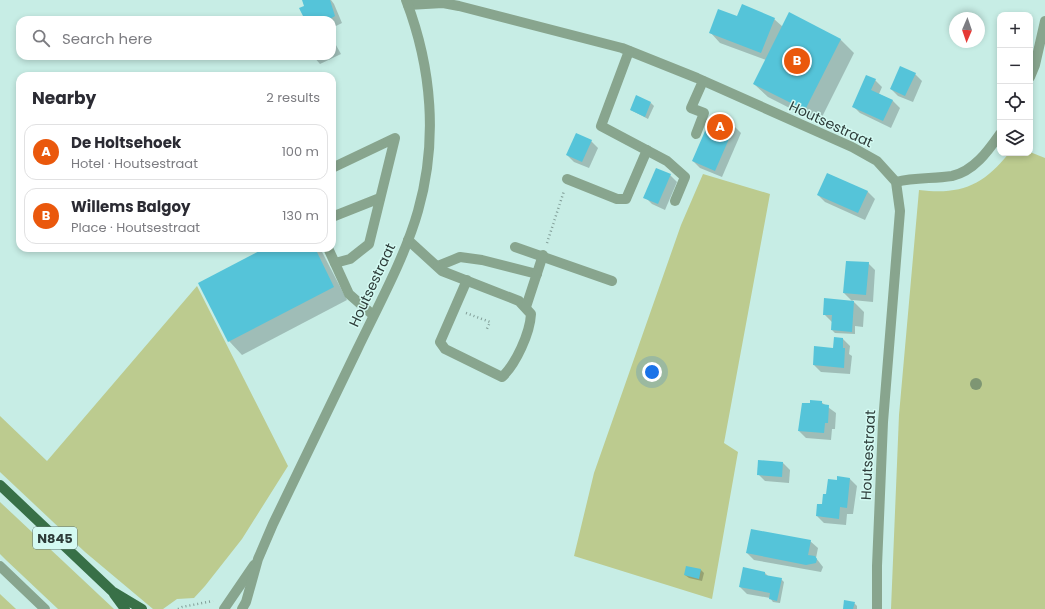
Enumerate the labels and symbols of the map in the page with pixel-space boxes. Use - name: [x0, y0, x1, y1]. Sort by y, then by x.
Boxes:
- north arrow: [949, 12, 985, 48]
- pin: B: [784, 46, 810, 76]
- street label: Houtsestraat: [786, 96, 876, 152]
- pin: A: [707, 112, 733, 142]
- street label: Houtsestraat: [344, 240, 400, 330]
- your location: [642, 362, 662, 382]
- street label: Houtsestraat: [856, 409, 880, 501]
- road number: N845: [33, 527, 77, 549]

